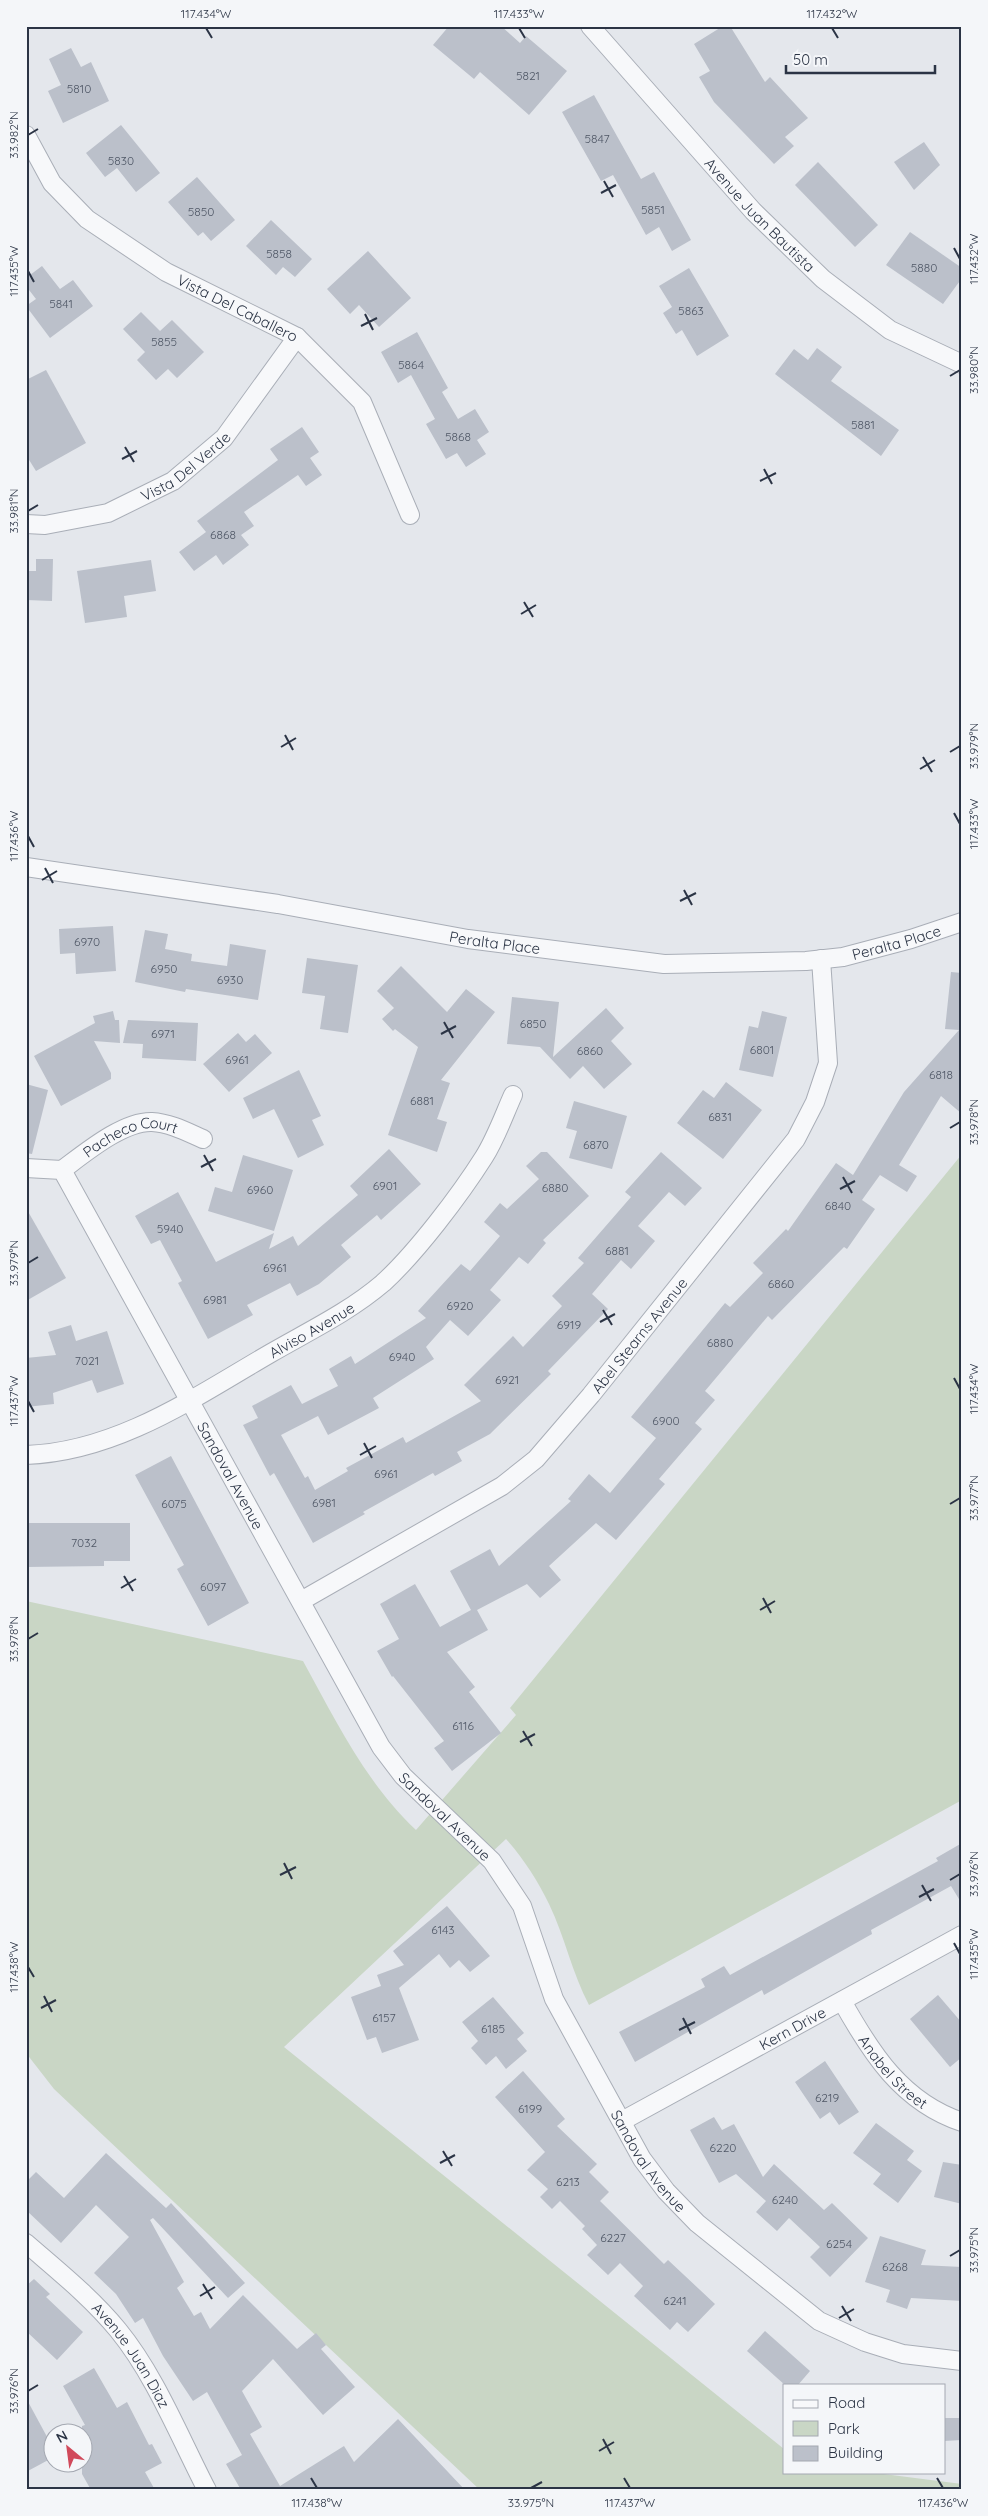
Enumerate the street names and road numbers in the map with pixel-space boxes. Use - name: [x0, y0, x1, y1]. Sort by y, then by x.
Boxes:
- street label: Avenue Juan Bautista: [701, 154, 819, 276]
- street label: Vista Del Caballero: [174, 270, 301, 346]
- street label: Vista Del Verde: [137, 428, 235, 505]
- street label: Peralta Place: [850, 920, 943, 964]
- street label: Peralta Place: [448, 926, 541, 958]
- street label: Pacheco Court: [79, 1112, 181, 1161]
- street label: Abel Stearns Avenue: [587, 1273, 691, 1397]
- street label: Alviso Avenue: [265, 1298, 358, 1362]
- street label: Sandoval Avenue: [193, 1418, 268, 1533]
- street label: Sandoval Avenue: [395, 1768, 495, 1865]
- street label: Kern Drive: [756, 2002, 829, 2054]
- street label: Anabel Street: [855, 2031, 931, 2113]
- street label: Sandoval Avenue: [607, 2106, 690, 2216]
- street label: Avenue Juan Diaz: [88, 2298, 174, 2411]

